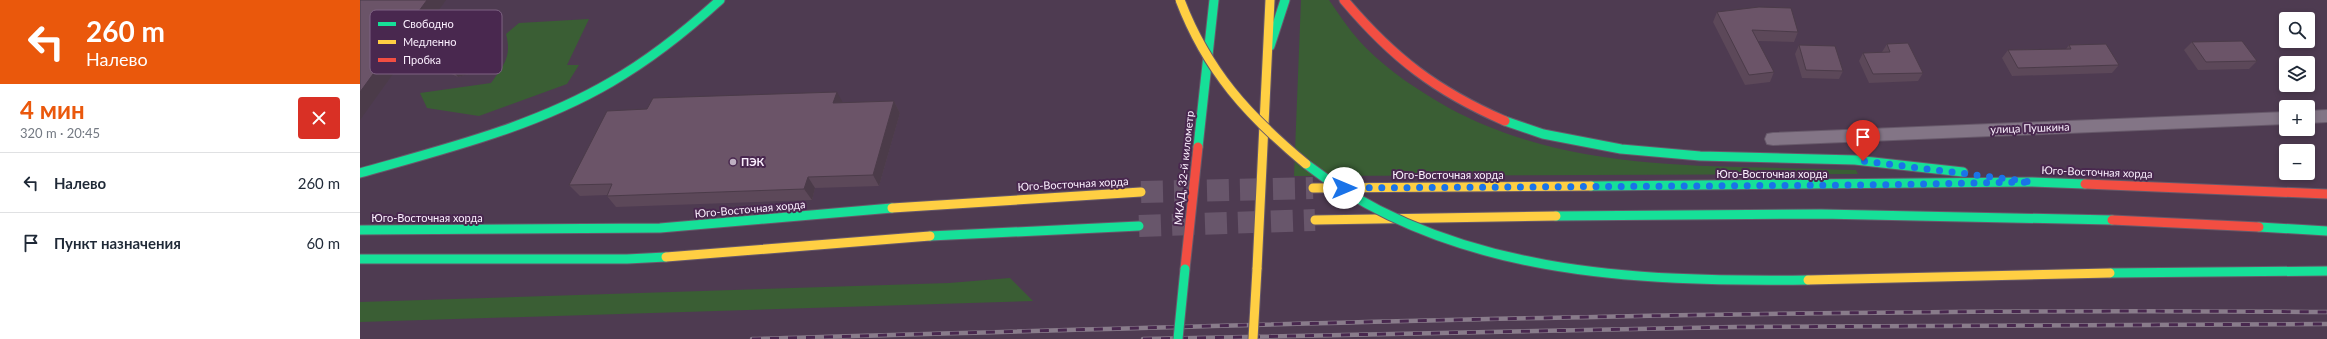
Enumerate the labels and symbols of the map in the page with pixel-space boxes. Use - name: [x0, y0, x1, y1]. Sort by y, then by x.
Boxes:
- legend: [370, 10, 502, 74]
- text: Свободно: [403, 17, 454, 30]
- text: Медленно: [403, 35, 456, 48]
- text: Пробка: [403, 53, 441, 66]
- street label: МКАД, 32-й километр: [1171, 110, 1196, 226]
- pin: [1846, 120, 1880, 161]
- street label: улица Пушкина: [1990, 120, 2070, 135]
- place label: ПЭК: [741, 155, 765, 168]
- marker: ПЭК: [728, 157, 738, 167]
- street label: Юго-Восточная хорда: [2041, 163, 2153, 180]
- position arrow: [1323, 167, 1365, 209]
- street label: Юго-Восточная хорда: [1716, 167, 1828, 180]
- street label: Юго-Восточная хорда: [1392, 168, 1504, 181]
- street label: Юго-Восточная хорда: [1017, 174, 1129, 193]
- street label: Юго-Восточная хорда: [694, 197, 806, 220]
- street label: Юго-Восточная хорда: [371, 211, 483, 224]

